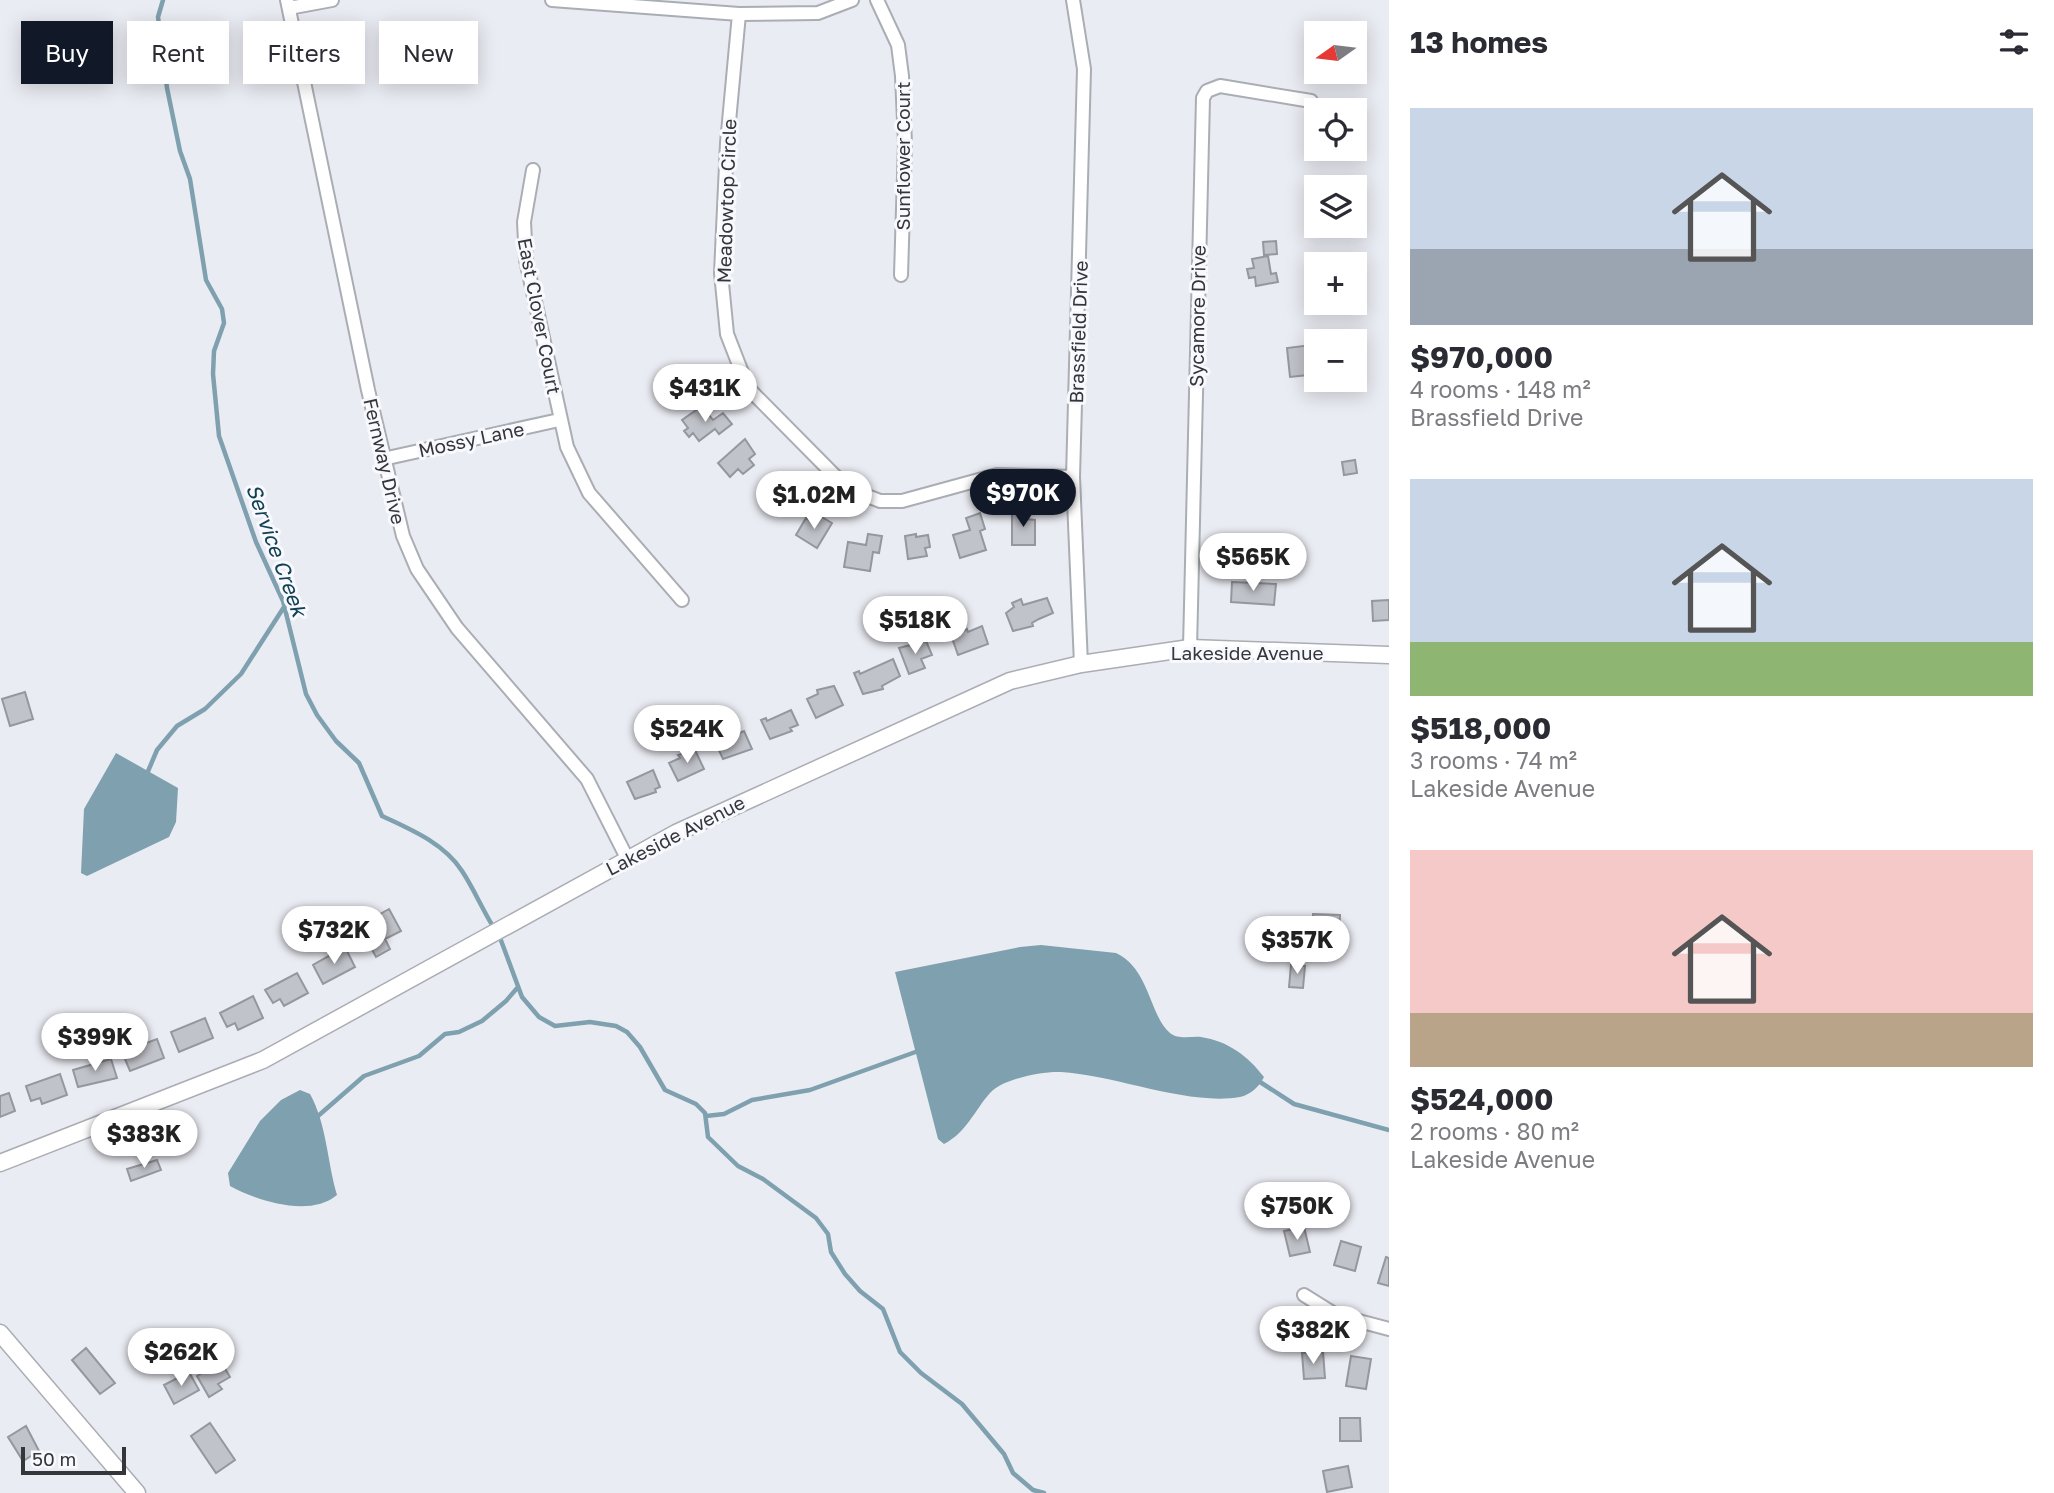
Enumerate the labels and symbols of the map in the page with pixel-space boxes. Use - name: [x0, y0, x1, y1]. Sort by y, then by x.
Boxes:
- north arrow: [1304, 21, 1367, 84]
- street label: Sunflower Court: [891, 82, 914, 230]
- street label: Meadowtop Circle: [712, 118, 740, 284]
- street label: East Clover Court: [514, 236, 566, 396]
- street label: Sycamore Drive: [1184, 245, 1210, 387]
- street label: Brassfield Drive: [1064, 260, 1092, 404]
- pin: $431K: [656, 364, 754, 424]
- street label: Fernway Drive: [359, 396, 411, 526]
- street label: Mossy Lane: [416, 417, 526, 461]
- pin: $970K: [974, 470, 1072, 529]
- pin: $1.02M: [757, 472, 871, 531]
- water label: Service Creek: [241, 480, 314, 622]
- pin: $565K: [1204, 534, 1302, 593]
- pin: $518K: [866, 596, 964, 656]
- street label: Lakeside Avenue: [1171, 641, 1323, 664]
- pin: $524K: [638, 706, 736, 765]
- street label: Lakeside Avenue: [602, 790, 748, 880]
- pin: $732K: [285, 906, 383, 966]
- pin: $357K: [1248, 916, 1346, 976]
- pin: $399K: [46, 1014, 144, 1073]
- pin: $383K: [95, 1110, 193, 1170]
- pin: $750K: [1248, 1182, 1346, 1242]
- pin: $382K: [1264, 1306, 1362, 1366]
- pin: $262K: [132, 1328, 230, 1388]
- scale bar: [21, 1444, 126, 1476]

